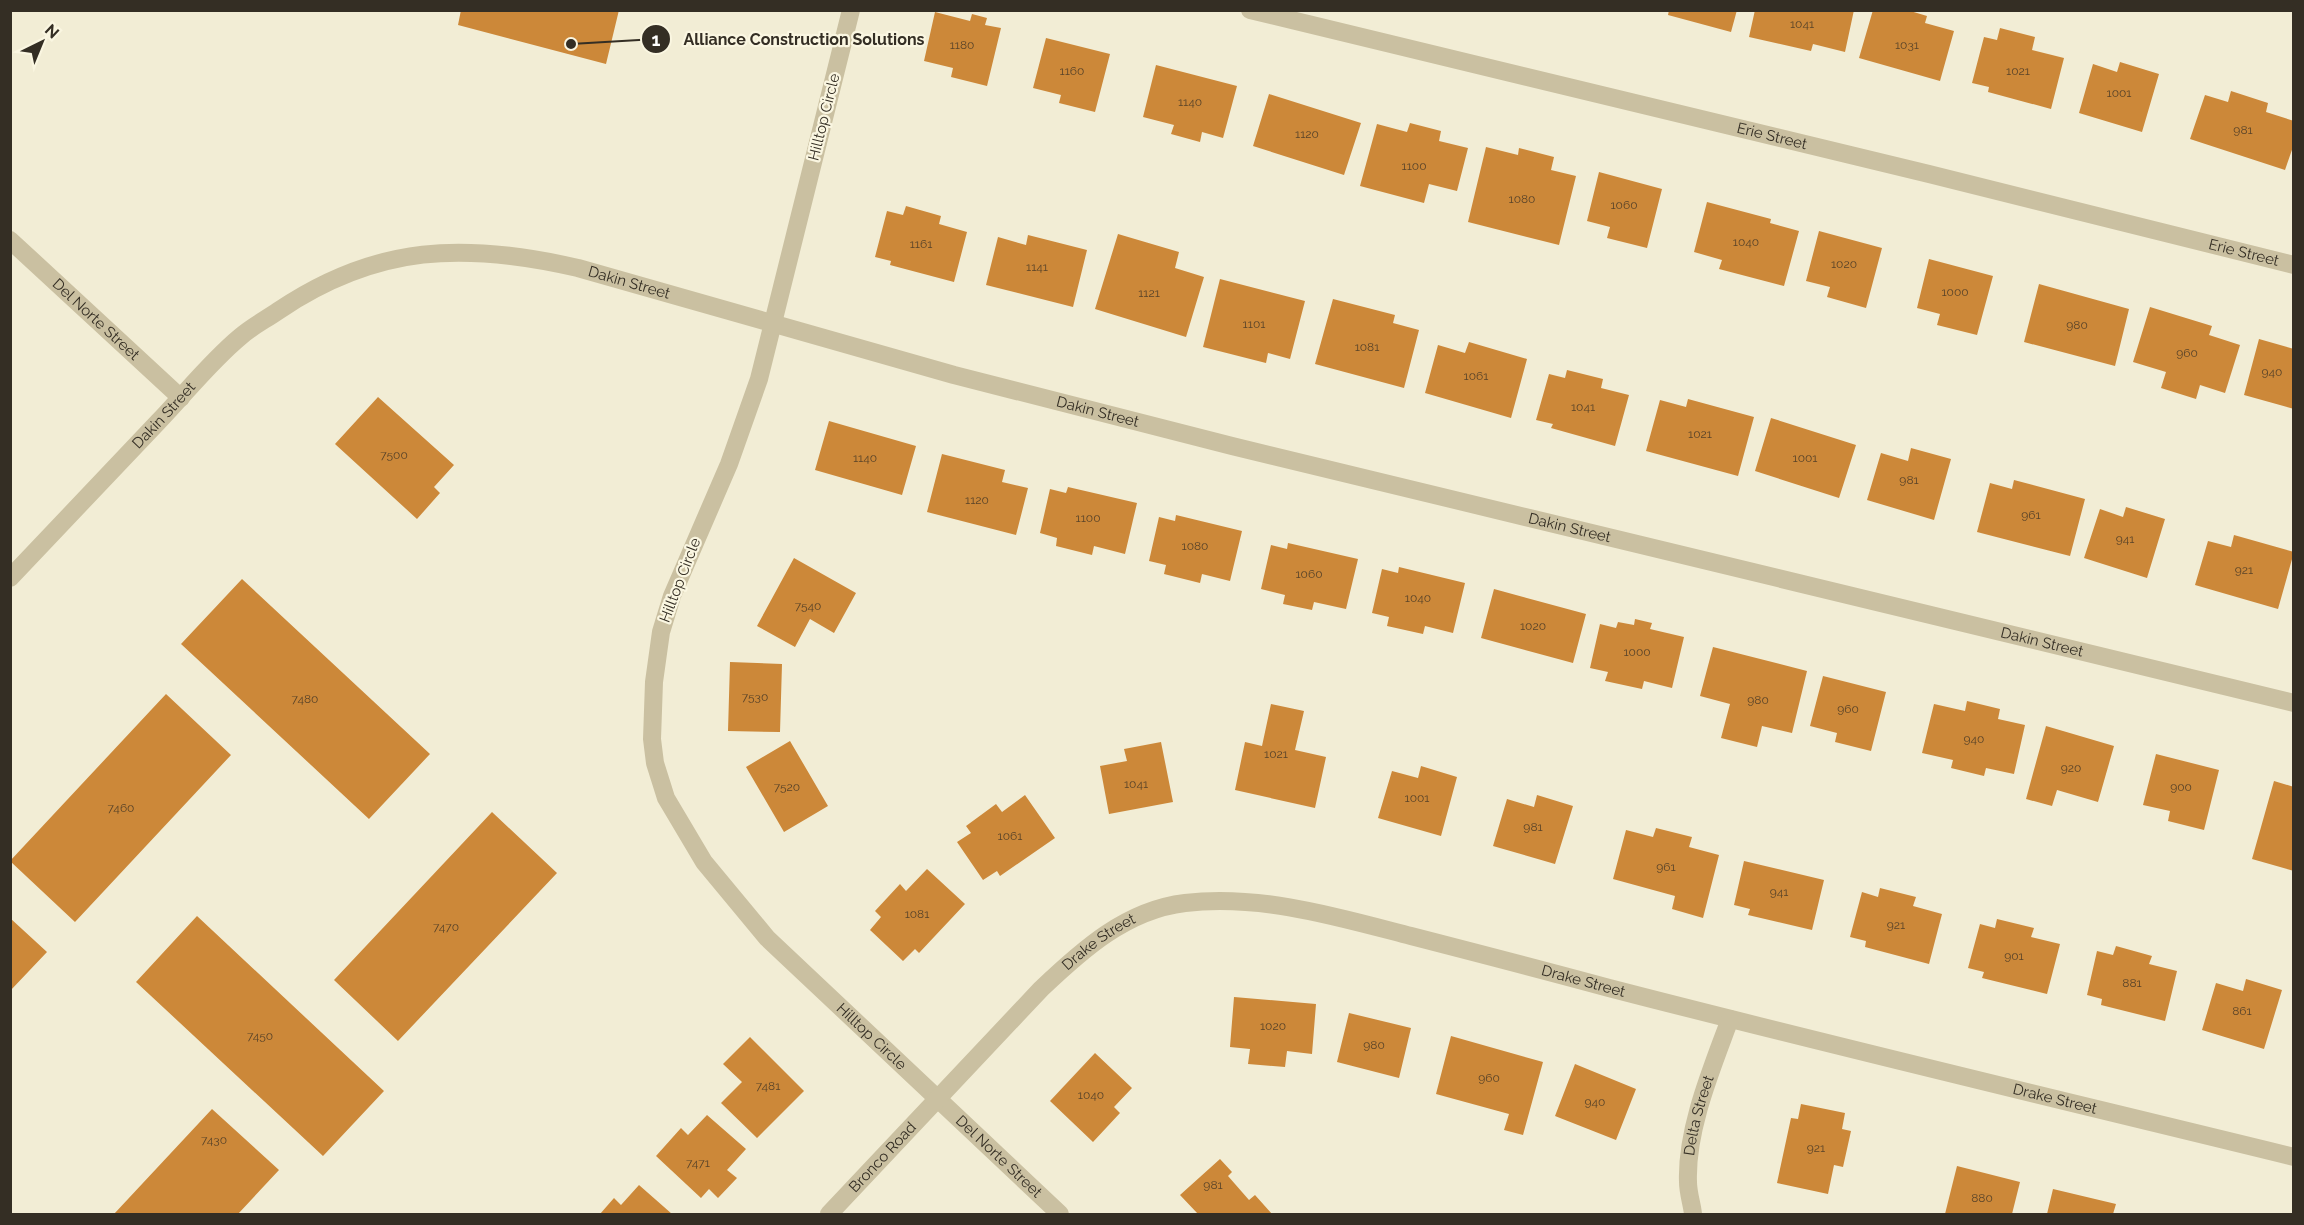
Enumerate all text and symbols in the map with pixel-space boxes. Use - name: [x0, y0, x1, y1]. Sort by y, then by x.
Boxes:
- north arrow: [12, 12, 72, 72]
- house number: 1041: [1790, 17, 1814, 31]
- text: N: [41, 20, 63, 43]
- callout: Alliance Construction Solutions: [641, 22, 936, 56]
- text: 1: [652, 29, 661, 50]
- text: Alliance Construction Solutions: [684, 30, 925, 49]
- house number: 1180: [950, 38, 974, 52]
- house number: 1031: [1895, 38, 1919, 52]
- house number: 1160: [1060, 64, 1084, 78]
- house number: 1021: [2006, 64, 2030, 78]
- street label: Hilltop Circle: [804, 71, 844, 162]
- house number: 1001: [2107, 86, 2131, 100]
- house number: 1140: [1178, 95, 1202, 109]
- street label: Erie Street: [1735, 119, 1809, 153]
- house number: 981: [2233, 123, 2253, 137]
- house number: 1120: [1295, 127, 1319, 141]
- house number: 1100: [1402, 159, 1426, 173]
- house number: 1080: [1509, 192, 1535, 206]
- house number: 1060: [1610, 198, 1638, 212]
- house number: 1040: [1733, 235, 1759, 249]
- street label: Erie Street: [2207, 235, 2281, 270]
- house number: 1161: [910, 237, 932, 251]
- house number: 1020: [1831, 257, 1857, 271]
- house number: 1141: [1026, 260, 1048, 274]
- street label: Dakin Street: [586, 262, 672, 303]
- street label: Del Norte Street: [49, 275, 143, 364]
- house number: 1000: [1941, 285, 1969, 299]
- house number: 1121: [1138, 286, 1160, 300]
- house number: 1101: [1243, 317, 1265, 331]
- house number: 980: [2066, 318, 2088, 332]
- house number: 1081: [1355, 340, 1379, 354]
- house number: 960: [2176, 346, 2198, 360]
- house number: 940: [2262, 365, 2282, 379]
- house number: 1061: [1464, 369, 1488, 383]
- street label: Dakin Street: [128, 378, 199, 452]
- street label: Dakin Street: [1055, 393, 1141, 431]
- house number: 1041: [1571, 400, 1595, 414]
- house number: 1021: [1688, 427, 1712, 441]
- house number: 7500: [380, 448, 408, 462]
- house number: 1140: [853, 451, 877, 465]
- house number: 1001: [1793, 451, 1817, 465]
- house number: 981: [1899, 473, 1919, 487]
- house number: 1120: [965, 493, 989, 507]
- house number: 961: [2021, 508, 2041, 522]
- street label: Dakin Street: [1527, 509, 1613, 546]
- house number: 1100: [1076, 511, 1100, 525]
- house number: 941: [2116, 532, 2134, 546]
- street label: Hilltop Circle: [656, 535, 704, 625]
- house number: 1080: [1182, 539, 1208, 553]
- house number: 921: [2235, 563, 2253, 577]
- house number: 1060: [1295, 567, 1323, 581]
- house number: 1040: [1405, 591, 1431, 605]
- house number: 7540: [795, 599, 821, 613]
- house number: 1020: [1520, 619, 1546, 633]
- street label: Dakin Street: [1999, 623, 2085, 661]
- house number: 1000: [1623, 645, 1651, 659]
- house number: 7530: [742, 690, 768, 704]
- house number: 7480: [292, 692, 318, 706]
- house number: 980: [1747, 693, 1769, 707]
- house number: 960: [1837, 702, 1859, 716]
- house number: 940: [1964, 732, 1984, 746]
- house number: 1021: [1264, 747, 1288, 761]
- house number: 920: [2061, 761, 2081, 775]
- house number: 1041: [1124, 777, 1148, 791]
- house number: 7520: [774, 780, 800, 794]
- house number: 900: [2170, 780, 2192, 794]
- house number: 1001: [1405, 791, 1429, 805]
- house number: 7460: [108, 801, 134, 815]
- house number: 981: [1523, 820, 1543, 834]
- house number: 1061: [998, 829, 1022, 843]
- house number: 961: [1656, 860, 1676, 874]
- house number: 941: [1770, 885, 1788, 899]
- house number: 1081: [905, 907, 929, 921]
- street label: Drake Street: [1058, 910, 1138, 974]
- house number: 921: [1887, 918, 1905, 932]
- house number: 7470: [433, 920, 459, 934]
- house number: 901: [2004, 949, 2024, 963]
- street label: Drake Street: [1540, 961, 1627, 1001]
- house number: 881: [2122, 976, 2142, 990]
- street label: Hilltop Circle: [833, 999, 910, 1074]
- house number: 861: [2232, 1004, 2252, 1018]
- house number: 1020: [1260, 1019, 1286, 1033]
- house number: 7450: [247, 1029, 273, 1043]
- house number: 980: [1363, 1038, 1385, 1052]
- house number: 960: [1478, 1071, 1500, 1085]
- street label: Delta Street: [1680, 1073, 1718, 1157]
- house number: 7481: [756, 1079, 780, 1093]
- street label: Drake Street: [2011, 1080, 2099, 1118]
- house number: 1040: [1078, 1088, 1104, 1102]
- house number: 940: [1585, 1095, 1605, 1109]
- street label: Del Norte Street: [952, 1112, 1046, 1201]
- street label: Bronco Road: [845, 1118, 920, 1196]
- house number: 7430: [201, 1133, 227, 1147]
- house number: 921: [1807, 1141, 1825, 1155]
- house number: 7471: [686, 1156, 710, 1170]
- house number: 981: [1203, 1178, 1223, 1192]
- house number: 880: [1971, 1191, 1993, 1205]

